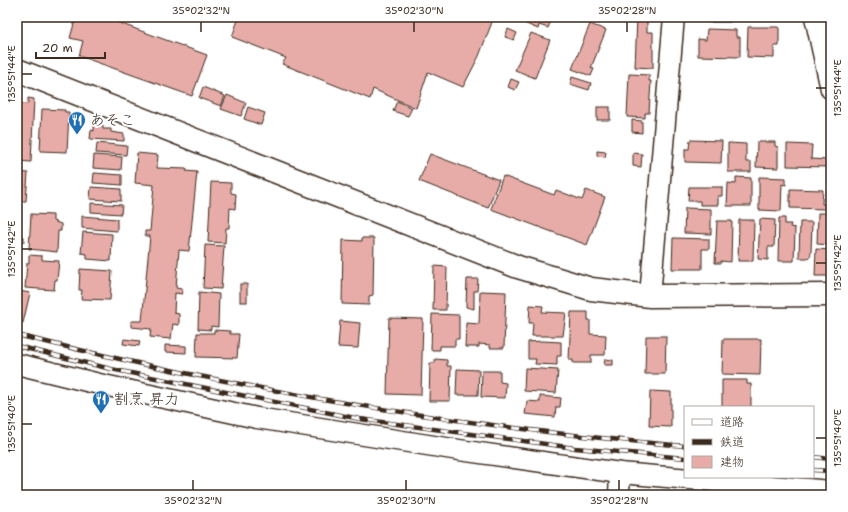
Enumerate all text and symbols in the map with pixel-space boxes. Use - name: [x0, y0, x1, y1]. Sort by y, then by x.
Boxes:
- text: 35°02'32"N: [172, 4, 230, 17]
- text: 35°02'30"N: [384, 4, 444, 17]
- text: 35°02'28"N: [598, 4, 656, 17]
- scale bar: [36, 34, 105, 60]
- text: 20 m: [42, 40, 73, 56]
- text: 135°51'44"E: [5, 45, 18, 103]
- text: 135°51'44"E: [831, 59, 844, 117]
- restaurant icon: あそこ: [67, 110, 87, 135]
- place label: あそこ: [90, 110, 135, 130]
- text: 135°51'42"E: [5, 220, 18, 278]
- text: 135°51'42"E: [831, 234, 844, 292]
- restaurant icon: 割烹 昇力: [91, 389, 111, 414]
- place label: 割烹 昇力: [114, 389, 179, 409]
- text: 135°51'40"E: [5, 395, 18, 453]
- legend: [684, 406, 814, 478]
- text: 135°51'40"E: [831, 409, 844, 467]
- text: 道路: [720, 414, 744, 430]
- text: 鉄道: [720, 434, 744, 450]
- text: 建物: [720, 454, 744, 470]
- text: 35°02'32"N: [164, 494, 222, 507]
- text: 35°02'30"N: [376, 494, 436, 507]
- text: 35°02'28"N: [590, 494, 648, 507]

